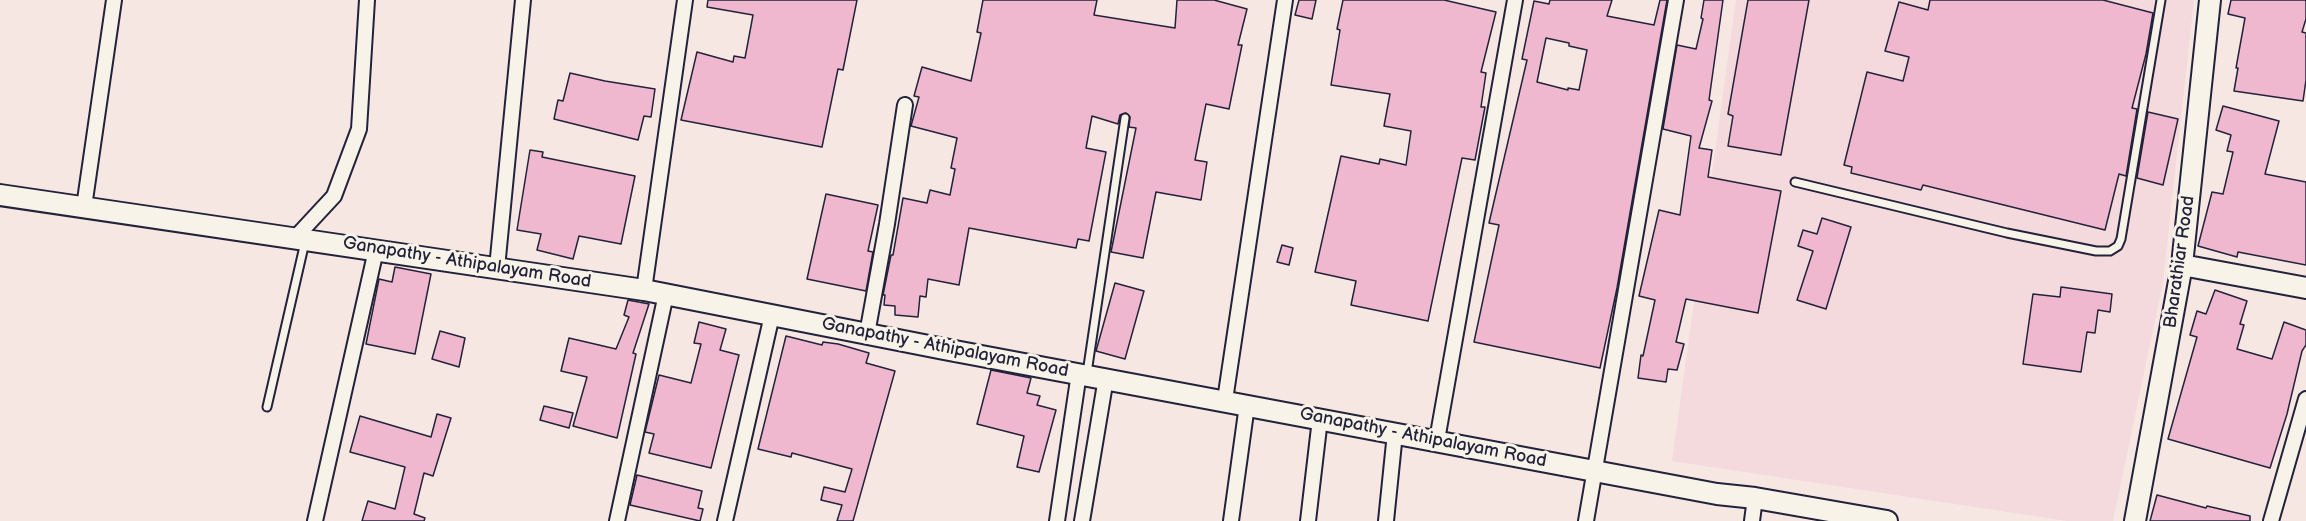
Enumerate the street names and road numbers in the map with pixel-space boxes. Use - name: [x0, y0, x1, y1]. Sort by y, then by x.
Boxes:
- street label: Bharathiar Road: [2160, 194, 2200, 330]
- street label: Ganapathy - Athipalayam Road: [341, 233, 593, 293]
- street label: Ganapathy - Athipalayam Road: [820, 313, 1070, 383]
- street label: Ganapathy - Athipalayam Road: [1298, 403, 1548, 473]

